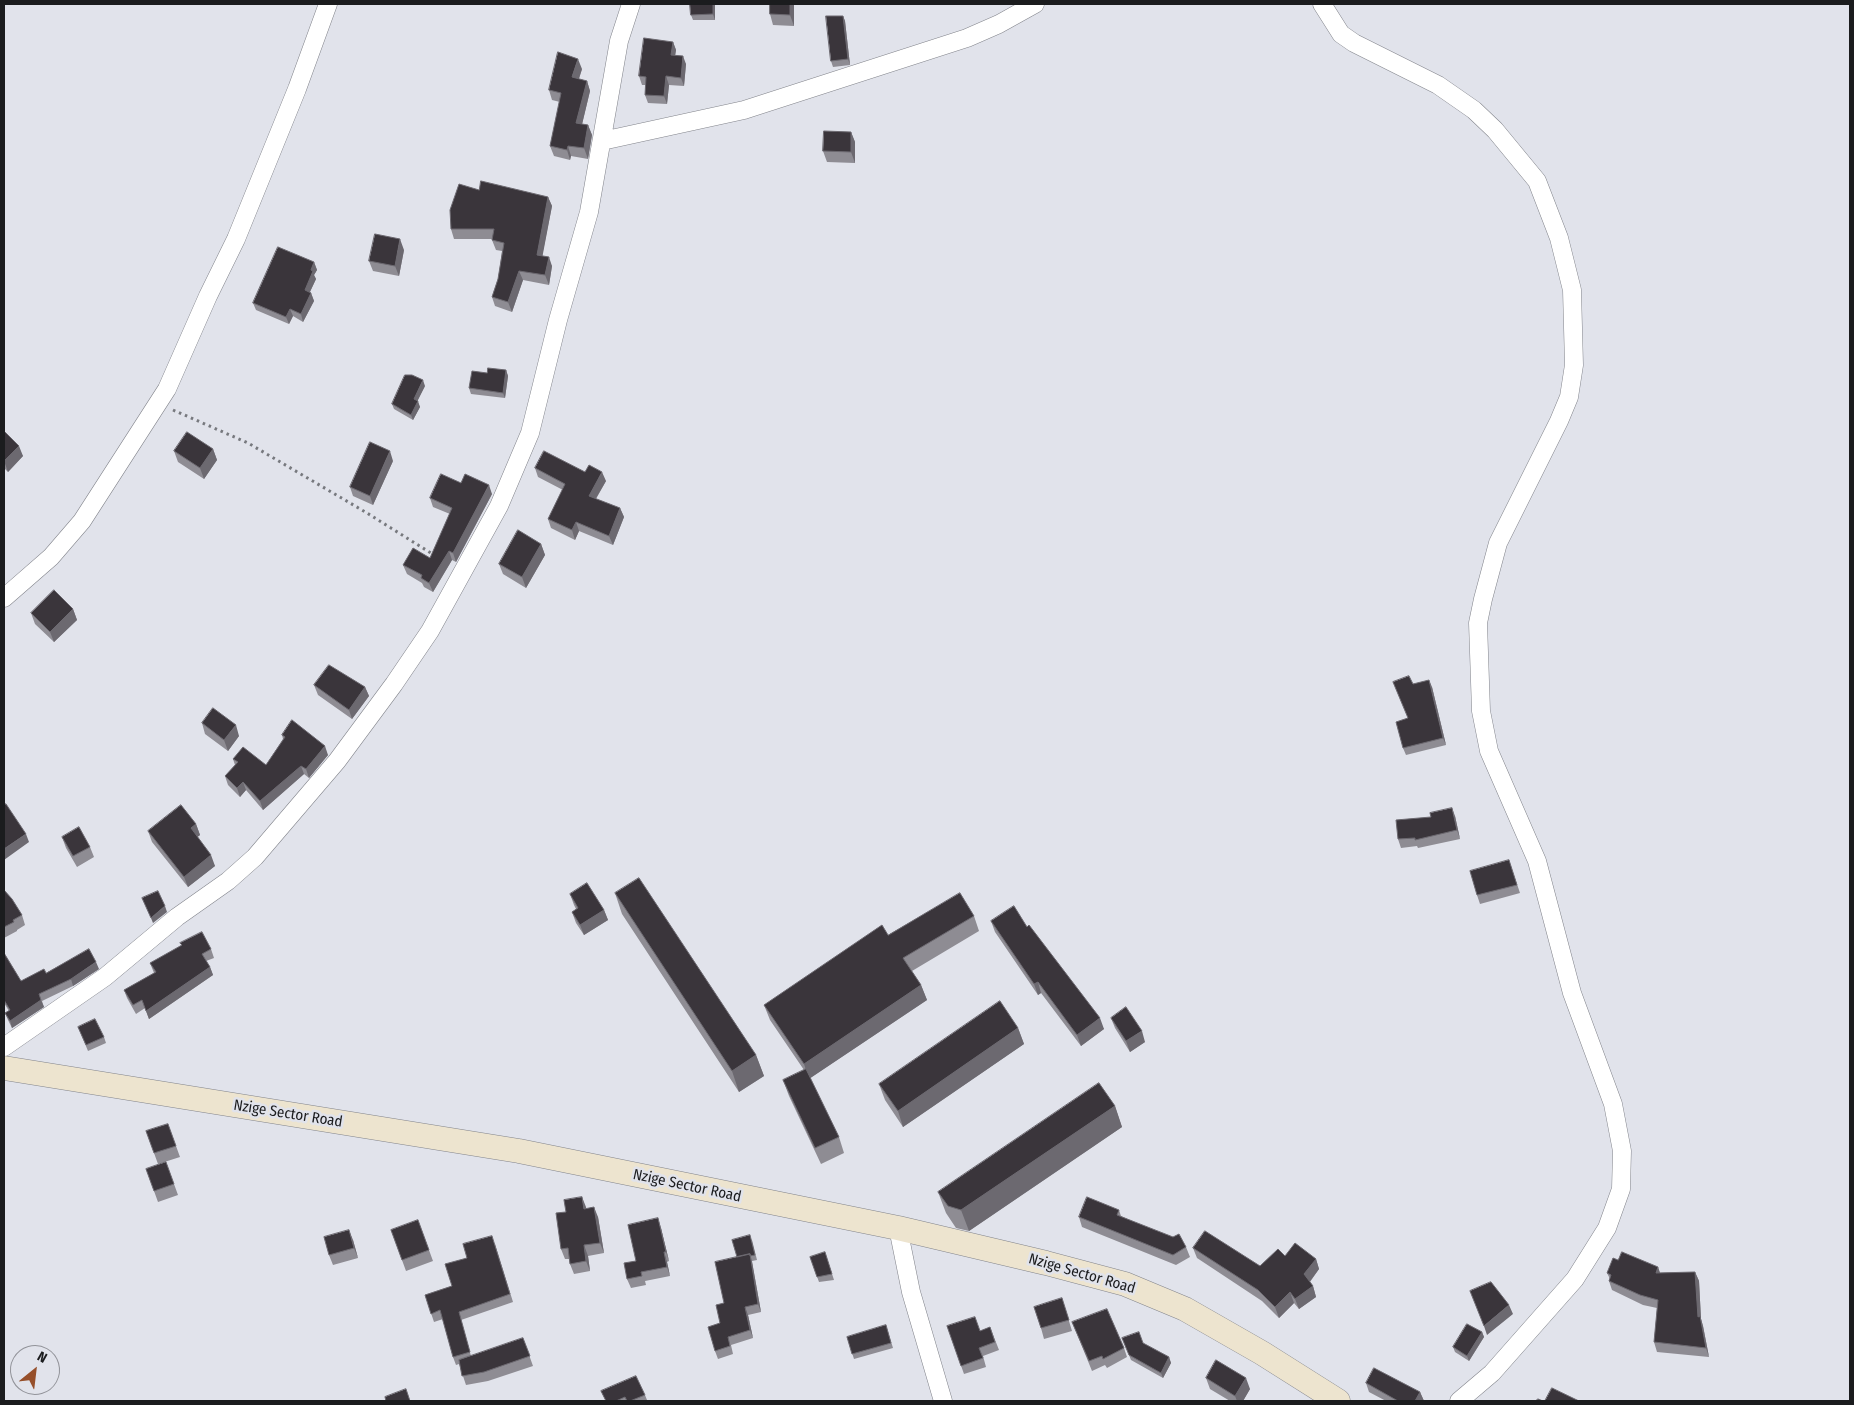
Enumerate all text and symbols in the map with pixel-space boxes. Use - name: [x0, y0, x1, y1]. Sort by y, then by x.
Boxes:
- street label: Nzige Sector Road: [232, 1096, 344, 1132]
- street label: Nzige Sector Road: [631, 1166, 743, 1206]
- street label: Nzige Sector Road: [1027, 1250, 1137, 1298]
- north arrow: [10, 1345, 60, 1395]
- text: N: [34, 1348, 50, 1367]

